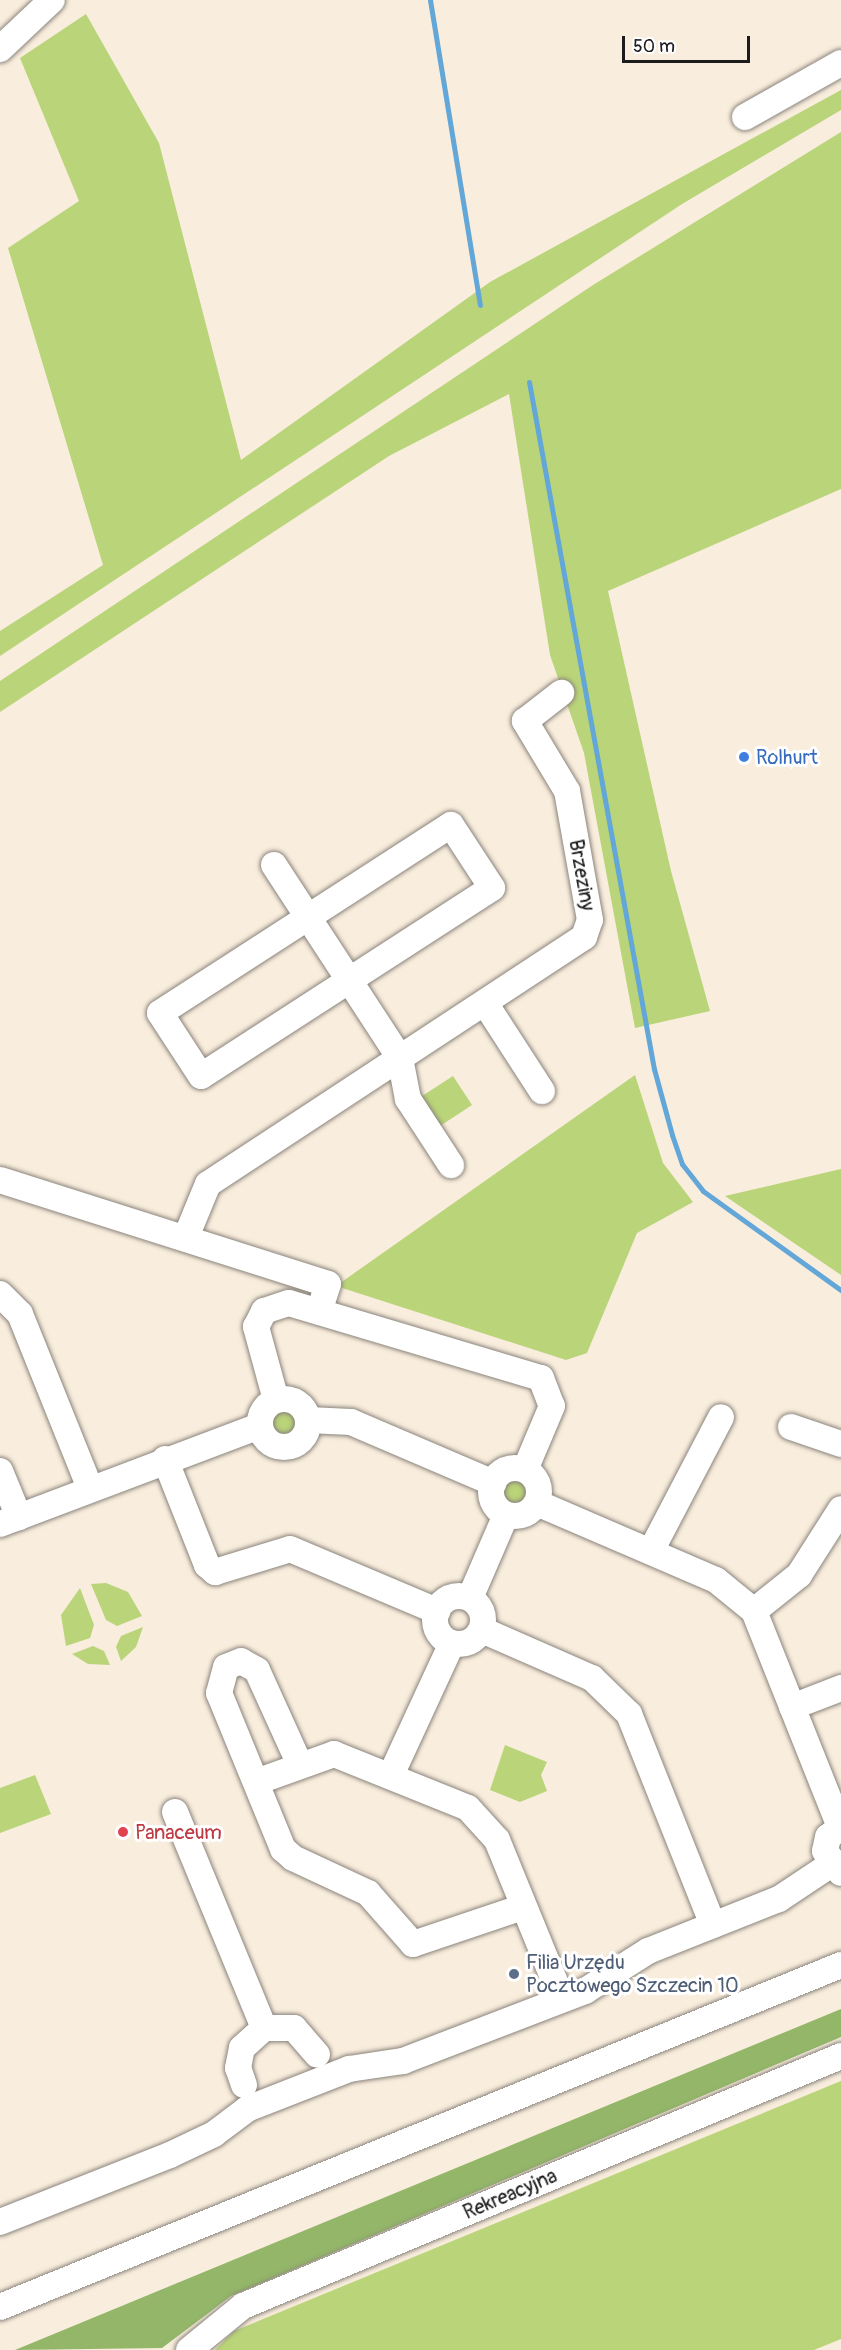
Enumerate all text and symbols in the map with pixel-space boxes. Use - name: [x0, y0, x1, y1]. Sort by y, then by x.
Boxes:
- scale bar: [625, 24, 752, 62]
- text: 50 m: [633, 35, 675, 58]
- place label: Rolhurt: [756, 745, 818, 769]
- marker: Rolhurt: [737, 750, 751, 764]
- street label: Brzeziny: [564, 837, 600, 913]
- place label: Panaceum: [135, 1820, 222, 1844]
- marker: Panaceum: [116, 1825, 130, 1839]
- place label: Filia Urzędu Pocztowego Szczecin 10: [526, 1950, 739, 1997]
- marker: Filia Urzędu Pocztowego Szczecin 10: [507, 1967, 521, 1981]
- street label: Rekreacyjna: [459, 2163, 561, 2225]

